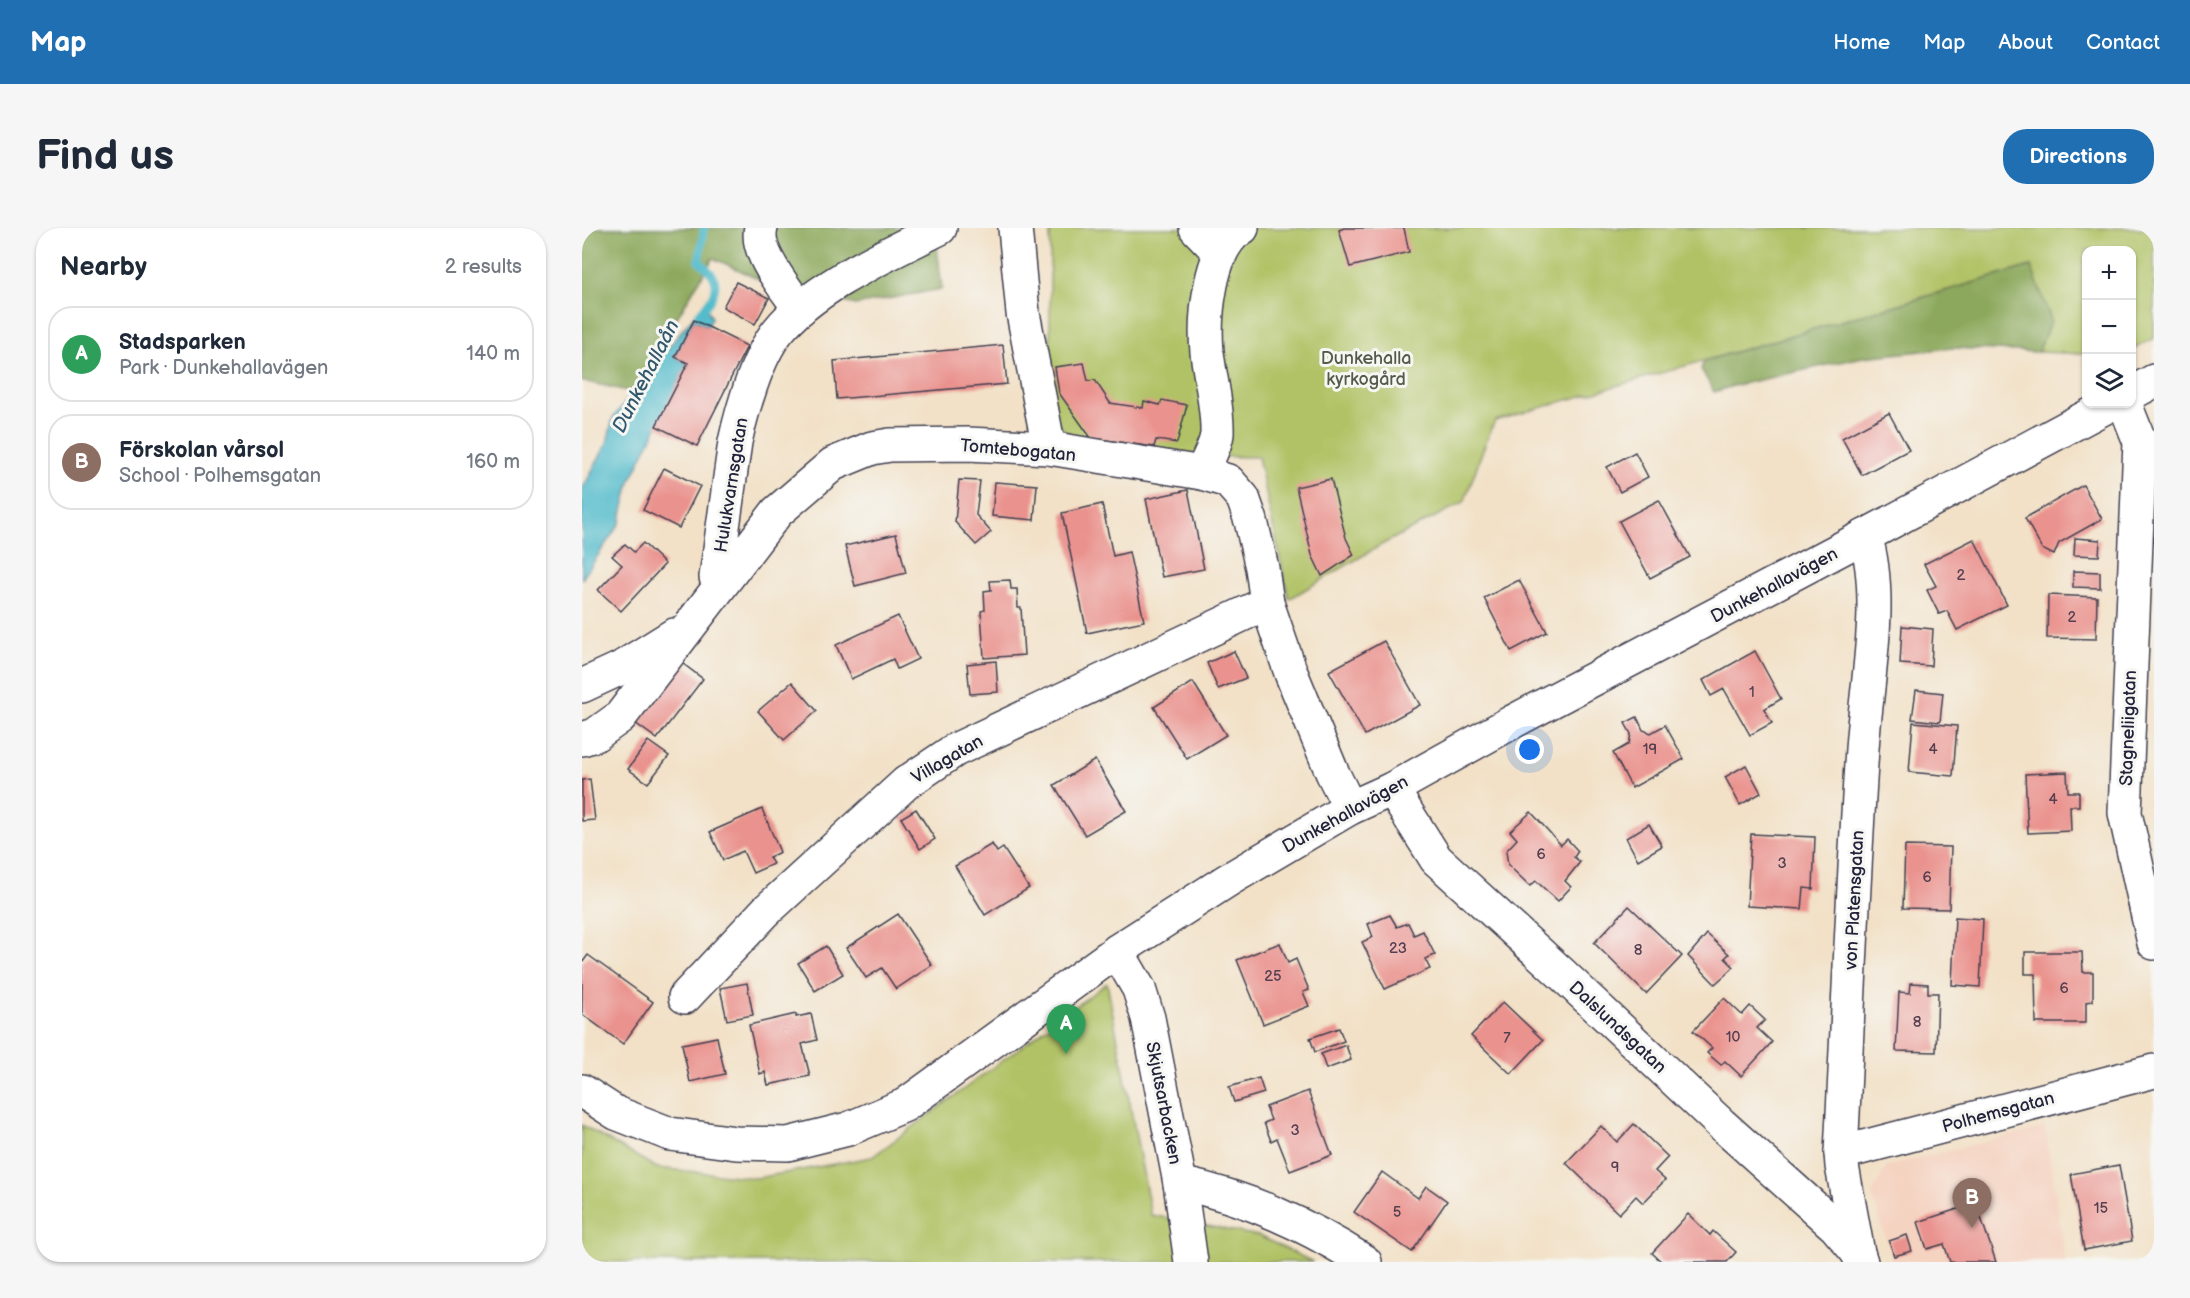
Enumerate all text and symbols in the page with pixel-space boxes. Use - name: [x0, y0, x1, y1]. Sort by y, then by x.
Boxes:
- text: Map: [30, 26, 86, 59]
- text: Home: [1833, 30, 1890, 55]
- text: Map: [1923, 30, 1965, 55]
- text: About: [1998, 30, 2053, 55]
- text: Contact: [2086, 30, 2160, 55]
- button: Directions: [2003, 129, 2154, 184]
- text: Find us: [36, 131, 174, 182]
- map controls: [2082, 246, 2136, 408]
- button: +: [2082, 246, 2136, 300]
- text: Nearby: [60, 252, 147, 283]
- text: 2 results: [445, 255, 522, 279]
- button: −: [2082, 300, 2136, 354]
- water label: Dunkehallaån: [607, 316, 685, 437]
- text: Stadsparken: [119, 329, 246, 356]
- text: A: [75, 342, 88, 366]
- text: 140 m: [466, 342, 520, 366]
- park label: Dunkehalla kyrkogård: [1321, 348, 1411, 390]
- button: layers: [2082, 354, 2136, 408]
- text: Park · Dunkehallavägen: [119, 356, 328, 380]
- street label: Hulukvarnsgatan: [710, 416, 753, 554]
- street label: Tomtebogatan: [959, 435, 1077, 466]
- text: Förskolan vårsol: [119, 437, 284, 464]
- text: B: [74, 450, 89, 474]
- text: 160 m: [466, 450, 520, 474]
- text: School · Polhemsgatan: [119, 464, 321, 488]
- street label: Dunkehallavägen: [1707, 543, 1841, 628]
- house number: 2: [1957, 566, 1966, 585]
- house number: 2: [2068, 608, 2077, 627]
- street label: Stagneliigatan: [2116, 670, 2141, 786]
- house number: 1: [1749, 683, 1755, 702]
- street label: Villagatan: [908, 730, 987, 788]
- your location: [1515, 735, 1544, 764]
- house number: 19: [1643, 740, 1657, 759]
- house number: 4: [1928, 740, 1938, 759]
- street label: Dunkehallavägen: [1279, 771, 1412, 858]
- house number: 4: [2048, 790, 2058, 809]
- street label: von Platensgatan: [1840, 830, 1869, 971]
- house number: 6: [1536, 845, 1546, 864]
- house number: 3: [1777, 854, 1787, 873]
- house number: 6: [1922, 868, 1932, 887]
- house number: 23: [1389, 939, 1407, 958]
- house number: 8: [1634, 941, 1643, 960]
- house number: 25: [1264, 967, 1282, 986]
- street label: Dalslundsgatan: [1565, 977, 1671, 1078]
- house number: 6: [2059, 979, 2069, 998]
- pin: A: [1046, 1004, 1086, 1054]
- house number: 8: [1913, 1013, 1922, 1032]
- house number: 10: [1726, 1028, 1740, 1047]
- house number: 7: [1503, 1029, 1511, 1048]
- street label: Skjutsarbacken: [1141, 1040, 1186, 1166]
- street label: Polhemsgatan: [1940, 1087, 2056, 1138]
- house number: 3: [1290, 1121, 1300, 1140]
- house number: 9: [1611, 1158, 1619, 1177]
- pin: B: [1952, 1178, 1992, 1228]
- house number: 15: [2094, 1199, 2108, 1218]
- house number: 5: [1393, 1203, 1401, 1222]

